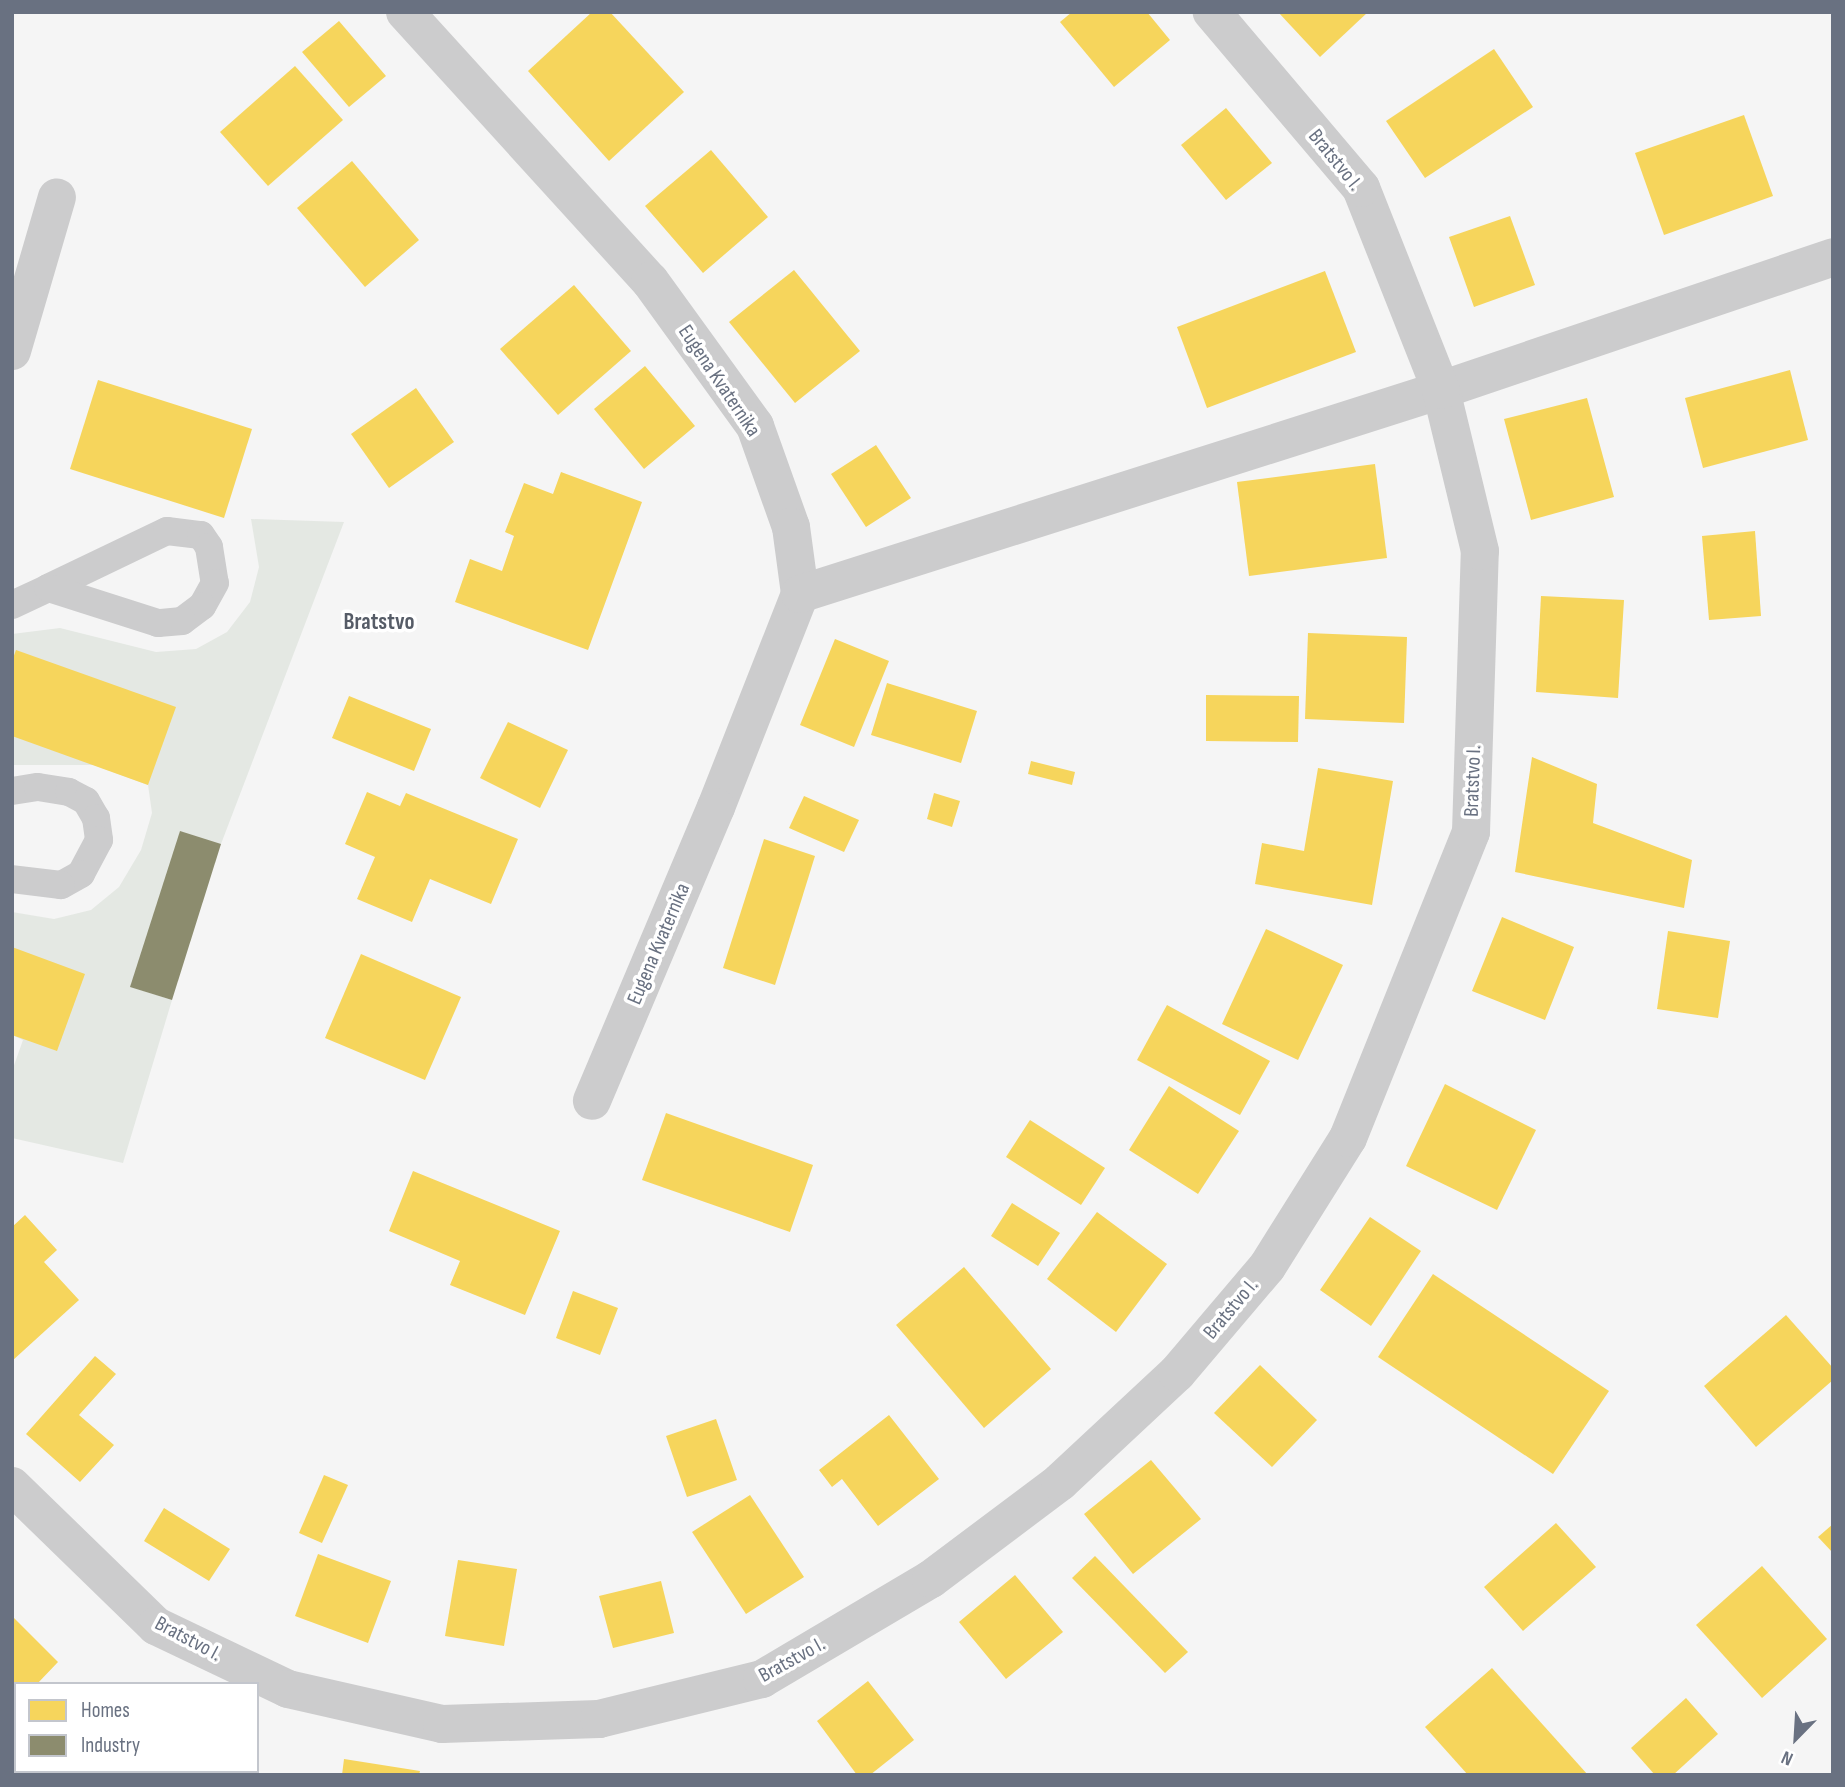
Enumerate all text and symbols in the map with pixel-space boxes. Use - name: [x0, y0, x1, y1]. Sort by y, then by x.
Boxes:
- street label: Bratstvo I.: [1303, 124, 1367, 196]
- street label: Eugena Kvaternika: [672, 320, 766, 442]
- district label: Bratstvo: [344, 608, 414, 636]
- street label: Bratstvo I.: [1459, 745, 1487, 817]
- street label: Eugena Kvaternika: [622, 880, 696, 1008]
- street label: Bratstvo I.: [1198, 1273, 1264, 1345]
- street label: Bratstvo I.: [150, 1611, 226, 1667]
- street label: Bratstvo I.: [755, 1632, 829, 1688]
- legend: [14, 1682, 259, 1773]
- text: Homes: [81, 1698, 130, 1723]
- north arrow: [1761, 1703, 1831, 1773]
- text: Industry: [81, 1733, 140, 1758]
- text: N: [1778, 1745, 1797, 1770]

